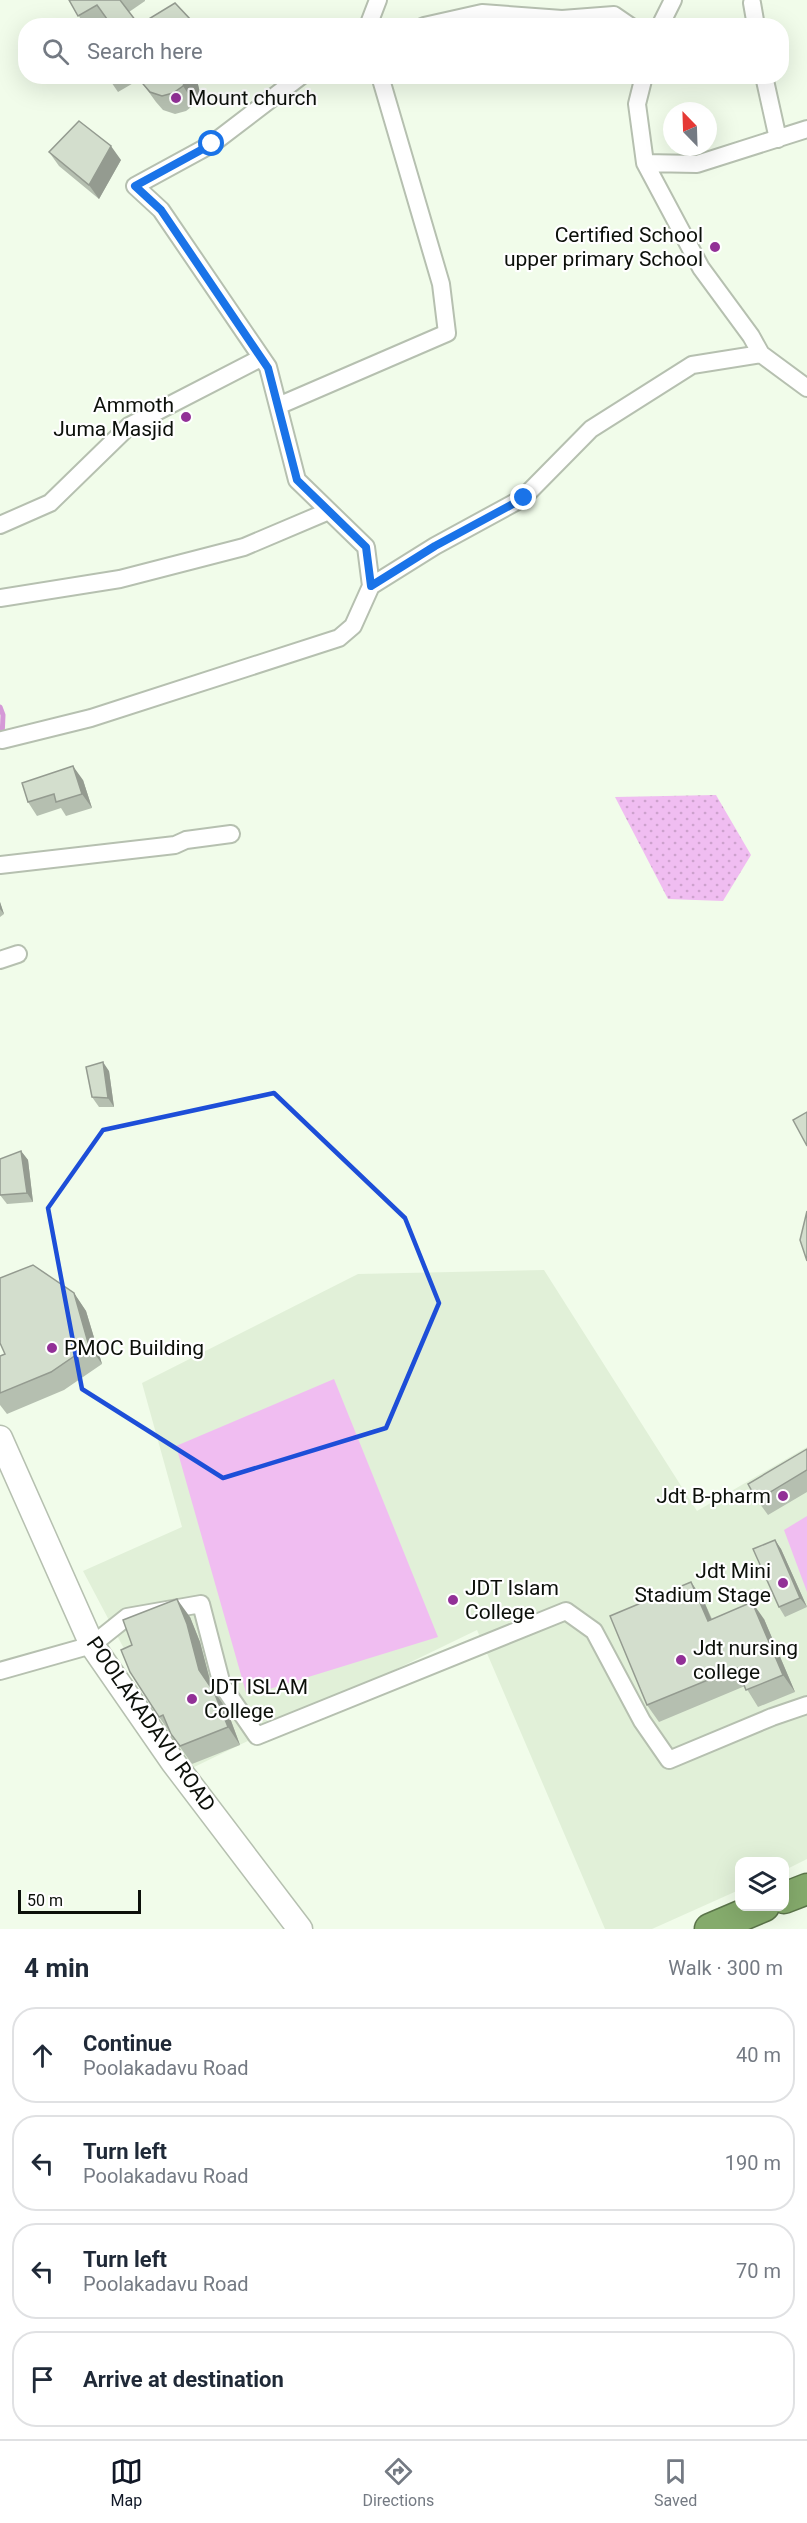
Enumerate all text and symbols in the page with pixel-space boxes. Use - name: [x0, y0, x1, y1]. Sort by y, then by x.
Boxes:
- search box: [18, 18, 789, 84]
- icon: search: [39, 35, 72, 68]
- text: Search here: [87, 39, 203, 64]
- place label: Mount church: [188, 86, 317, 110]
- marker: Mount church: [169, 91, 183, 105]
- north arrow: [663, 102, 717, 156]
- route start: [198, 130, 224, 156]
- place label: Certified School upper primary School: [504, 223, 703, 271]
- marker: Certified School upper primary School: [708, 240, 722, 254]
- place label: Ammoth Juma Masjid: [53, 393, 174, 441]
- marker: Ammoth Juma Masjid: [179, 410, 193, 424]
- route end: [510, 484, 536, 510]
- place label: PMOC Building: [64, 1336, 204, 1360]
- marker: PMOC Building: [45, 1341, 59, 1355]
- place label: Jdt B-pharm: [656, 1484, 771, 1508]
- marker: Jdt B-pharm: [776, 1489, 790, 1503]
- place label: Jdt Mini Stadium Stage: [634, 1559, 771, 1607]
- place label: JDT Islam College: [465, 1576, 559, 1624]
- marker: Jdt Mini Stadium Stage: [776, 1576, 790, 1590]
- marker: JDT Islam College: [446, 1593, 460, 1607]
- street label: POOLAKADAVU ROAD: [82, 1632, 220, 1816]
- place label: Jdt nursing college: [693, 1636, 798, 1684]
- marker: Jdt nursing college: [674, 1653, 688, 1667]
- place label: JDT ISLAM College: [204, 1675, 308, 1723]
- marker: JDT ISLAM College: [185, 1692, 199, 1706]
- map controls: [735, 1857, 789, 1911]
- button: layers: [735, 1857, 789, 1911]
- scale bar: [18, 1887, 141, 1914]
- text: 50 m: [27, 1891, 63, 1910]
- text: 4 min: [24, 1953, 89, 1983]
- text: Walk · 300 m: [668, 1956, 783, 1980]
- text: Continue: [83, 2031, 172, 2056]
- icon: ahead: [26, 2039, 59, 2072]
- text: 40 m: [736, 2043, 781, 2067]
- text: Poolakadavu Road: [83, 2056, 249, 2080]
- text: Turn left: [83, 2139, 167, 2164]
- icon: left: [26, 2147, 59, 2180]
- text: 190 m: [725, 2151, 781, 2175]
- text: Poolakadavu Road: [83, 2164, 249, 2188]
- text: Turn left: [83, 2247, 167, 2272]
- icon: left: [26, 2255, 59, 2288]
- text: 70 m: [736, 2259, 781, 2283]
- text: Poolakadavu Road: [83, 2272, 249, 2296]
- icon: arrive: [26, 2363, 59, 2396]
- text: Arrive at destination: [83, 2367, 284, 2392]
- tab: Map: [110, 2455, 143, 2510]
- tab: Directions: [362, 2455, 434, 2510]
- tab: Saved: [654, 2455, 697, 2510]

